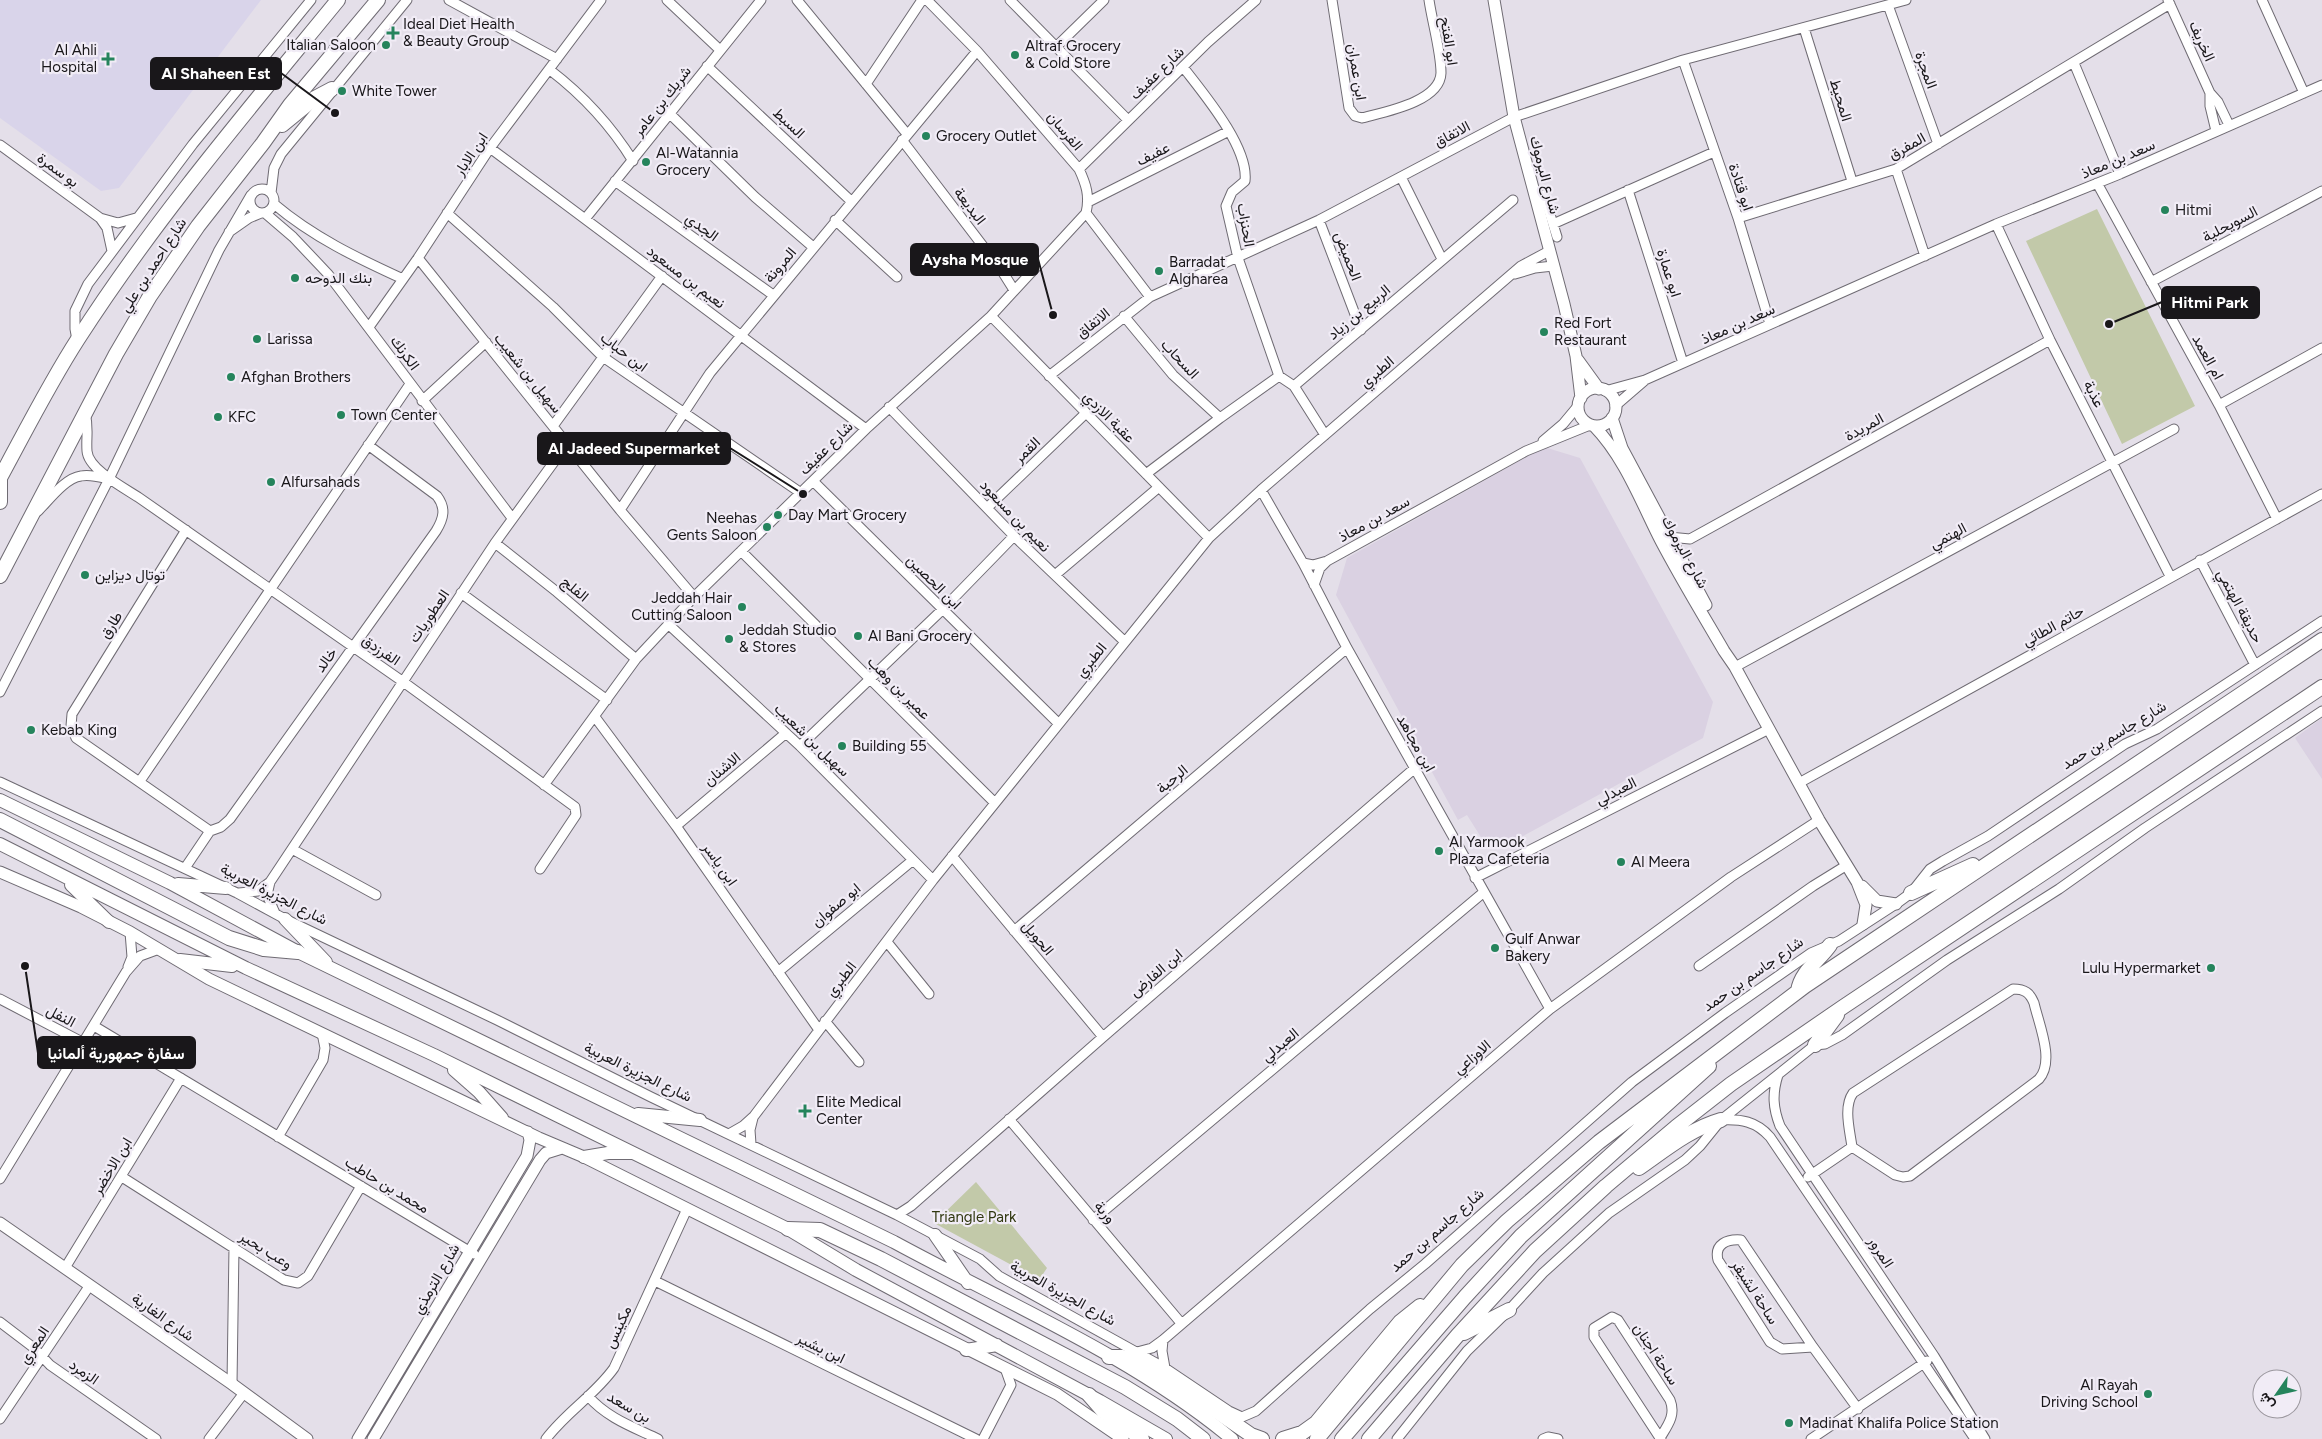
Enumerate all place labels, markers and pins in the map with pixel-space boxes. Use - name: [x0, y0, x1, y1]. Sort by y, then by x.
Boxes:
- place label: Ideal Diet Health & Beauty Group: [403, 15, 515, 50]
- marker: Ideal Diet Health & Beauty Group: [387, 27, 399, 39]
- place label: Italian Saloon: [286, 36, 376, 54]
- place label: Altraf Grocery & Cold Store: [1025, 37, 1121, 72]
- marker: Italian Saloon: [380, 39, 392, 51]
- place label: Al Ahli Hospital: [41, 41, 97, 76]
- marker: Altraf Grocery & Cold Store: [1009, 49, 1021, 61]
- marker: Al Ahli Hospital: [101, 52, 115, 66]
- callout: Al Shaheen Est: [151, 58, 281, 89]
- place label: White Tower: [352, 82, 436, 100]
- marker: White Tower: [336, 85, 348, 97]
- place label: Grocery Outlet: [936, 127, 1037, 145]
- marker: Grocery Outlet: [920, 130, 932, 142]
- place label: Al-Watannia Grocery: [656, 144, 738, 179]
- marker: Al-Watannia Grocery: [640, 156, 652, 168]
- place label: Hitmi: [2175, 201, 2212, 219]
- marker: Hitmi: [2159, 204, 2171, 216]
- callout: Aysha Mosque: [911, 244, 1038, 275]
- place label: Barradat Algharea: [1169, 253, 1228, 288]
- marker: Barradat Algharea: [1153, 265, 1165, 277]
- place label: بنك الدوحه: [305, 269, 372, 287]
- marker: بنك الدوحه: [289, 272, 301, 284]
- callout: Hitmi Park: [2162, 287, 2259, 318]
- place label: Red Fort Restaurant: [1554, 314, 1627, 349]
- marker: Red Fort Restaurant: [1538, 326, 1550, 338]
- place label: Larissa: [267, 330, 313, 348]
- marker: Larissa: [251, 333, 263, 345]
- place label: Afghan Brothers: [241, 368, 351, 386]
- marker: Afghan Brothers: [225, 371, 237, 383]
- place label: Town Center: [351, 406, 437, 424]
- place label: KFC: [228, 408, 256, 426]
- marker: Town Center: [335, 409, 347, 421]
- marker: KFC: [212, 411, 224, 423]
- callout: Al Jadeed Supermarket: [538, 433, 730, 464]
- place label: Alfursahads: [281, 473, 360, 491]
- marker: Alfursahads: [265, 476, 277, 488]
- place label: Day Mart Grocery: [788, 506, 907, 524]
- place label: Neehas Gents Saloon: [667, 509, 757, 544]
- marker: Day Mart Grocery: [772, 509, 784, 521]
- marker: Neehas Gents Saloon: [761, 521, 773, 533]
- place label: توتال ديزاين: [95, 566, 165, 585]
- marker: توتال ديزاين: [79, 569, 91, 581]
- place label: Jeddah Hair Cutting Saloon: [631, 589, 732, 624]
- marker: Jeddah Hair Cutting Saloon: [736, 601, 748, 613]
- place label: Jeddah Studio & Stores: [739, 621, 837, 656]
- place label: Al Bani Grocery: [868, 627, 972, 645]
- marker: Al Bani Grocery: [852, 630, 864, 642]
- marker: Jeddah Studio & Stores: [723, 633, 735, 645]
- place label: Kebab King: [41, 721, 117, 739]
- marker: Kebab King: [25, 724, 37, 736]
- place label: Building 55: [852, 737, 927, 755]
- marker: Building 55: [836, 740, 848, 752]
- place label: Al Yarmook Plaza Cafeteria: [1449, 833, 1550, 868]
- marker: Al Yarmook Plaza Cafeteria: [1433, 845, 1445, 857]
- place label: Al Meera: [1631, 853, 1690, 871]
- marker: Al Meera: [1615, 856, 1627, 868]
- place label: Gulf Anwar Bakery: [1505, 930, 1580, 965]
- marker: Gulf Anwar Bakery: [1489, 942, 1501, 954]
- place label: Lulu Hypermarket: [2082, 959, 2201, 977]
- marker: Lulu Hypermarket: [2205, 962, 2217, 974]
- callout: سفارة جمهورية ألمانيا: [38, 1037, 195, 1068]
- place label: Elite Medical Center: [816, 1093, 901, 1128]
- marker: Elite Medical Center: [798, 1104, 812, 1118]
- place label: Al Rayah Driving School: [2041, 1376, 2138, 1411]
- marker: Al Rayah Driving School: [2142, 1388, 2154, 1400]
- place label: Madinat Khalifa Police Station: [1799, 1414, 1999, 1432]
- marker: Madinat Khalifa Police Station: [1783, 1417, 1795, 1429]

